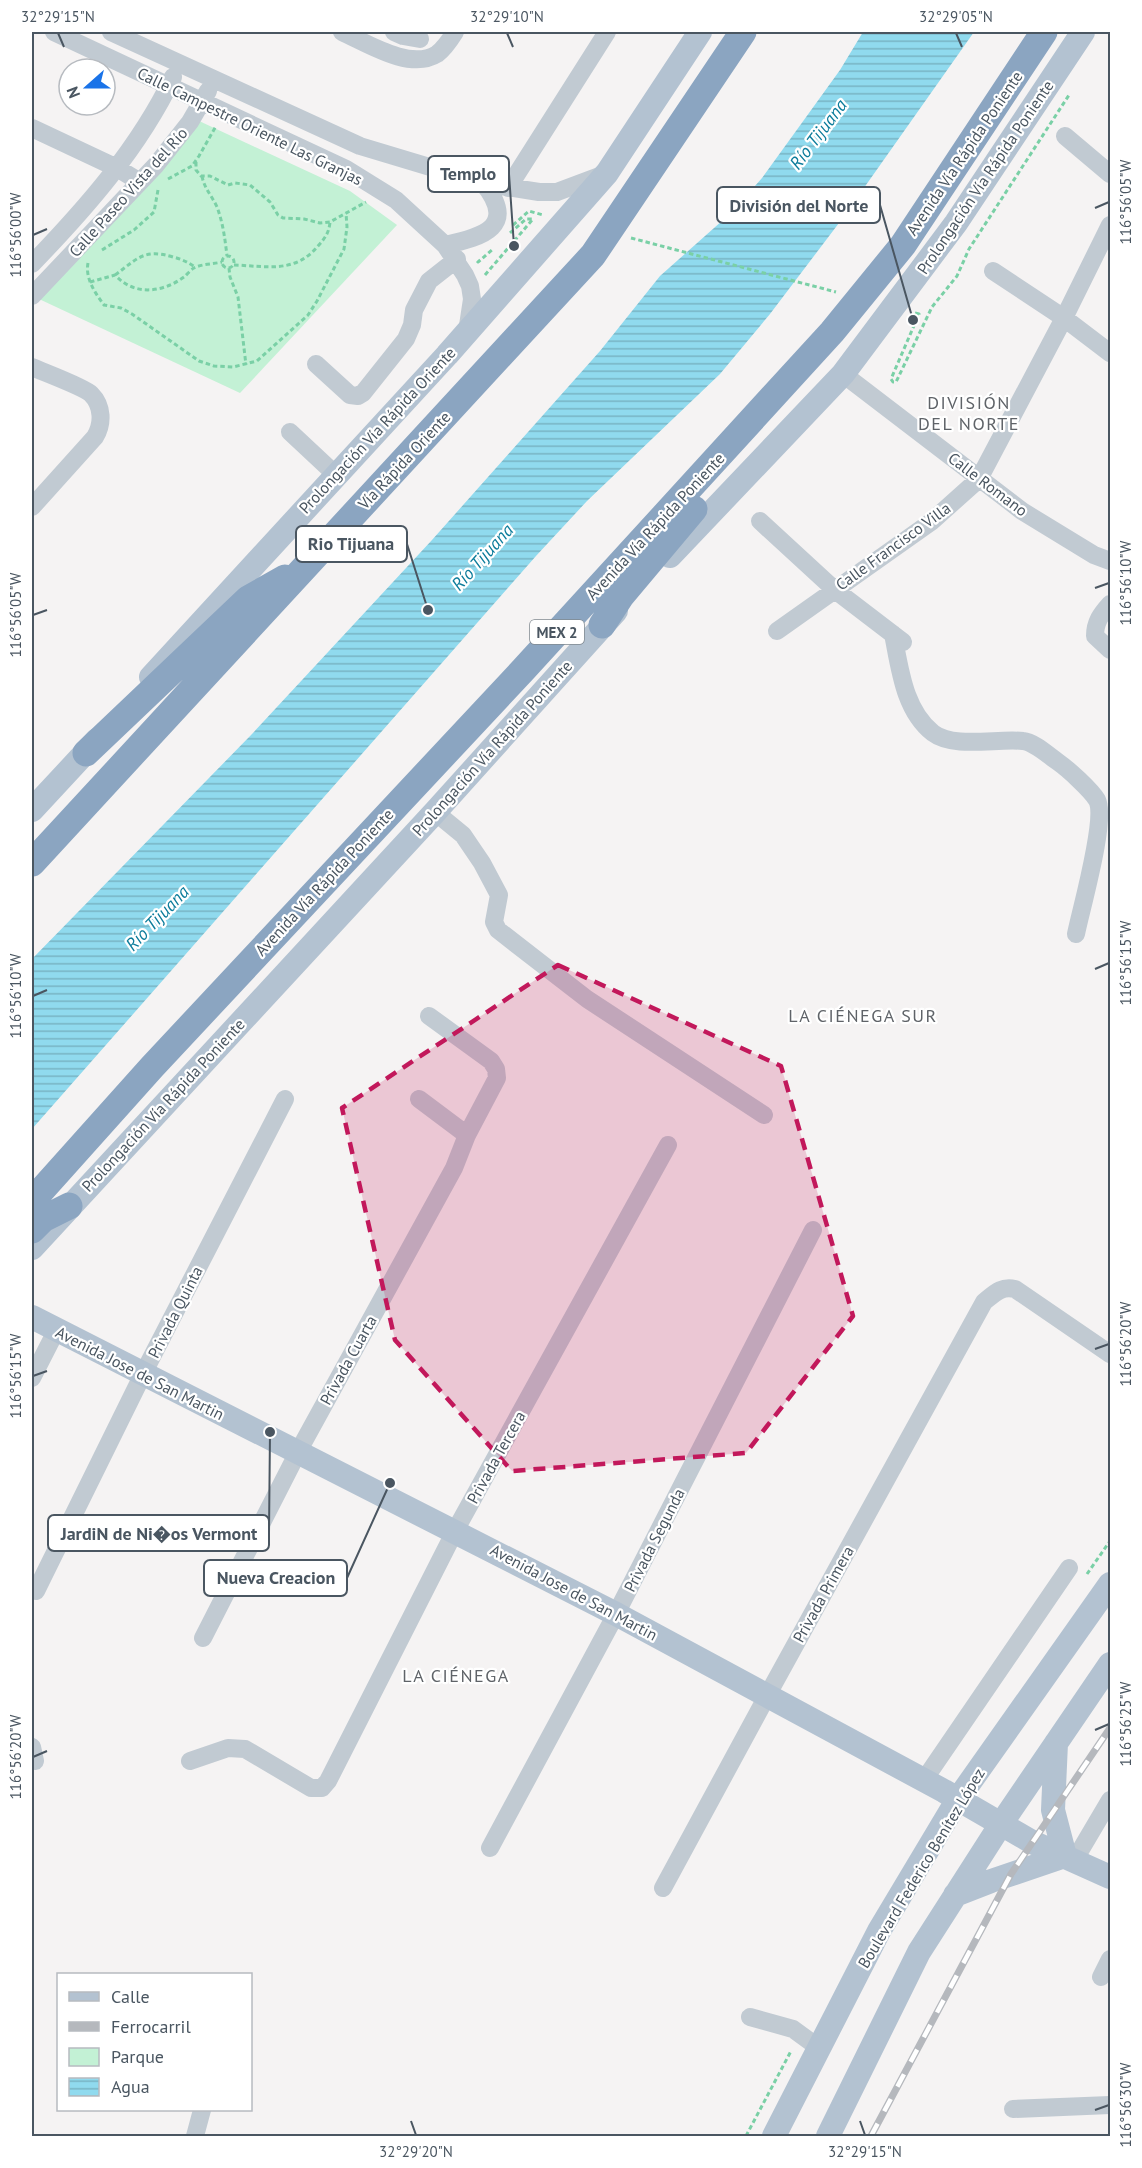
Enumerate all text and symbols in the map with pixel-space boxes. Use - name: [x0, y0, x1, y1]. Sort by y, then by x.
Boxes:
- text: 32°29'15"N: [21, 7, 95, 26]
- text: 32°29'10"N: [470, 7, 544, 26]
- text: 32°29'05"N: [919, 7, 993, 26]
- north arrow: [57, 57, 117, 117]
- street label: Calle Campestre Oriente Las Granjas: [134, 63, 366, 189]
- street label: Avenida Vía Rápida Poniente: [901, 67, 1027, 239]
- street label: Prolongación Vía Rápida Poniente: [912, 76, 1058, 278]
- text: N: [62, 84, 84, 101]
- water label: Río Tijuana: [784, 94, 852, 174]
- street label: Calle Paseo Vista del Río: [65, 123, 191, 261]
- callout: Templo: [428, 156, 509, 192]
- text: 116°56'05"W: [1116, 159, 1135, 244]
- text: Templo: [440, 162, 496, 185]
- callout: División del Norte: [717, 187, 880, 223]
- text: 116°56'00"W: [6, 192, 25, 277]
- text: División del Norte: [730, 194, 868, 217]
- street label: Prolongación Vía Rápida Oriente: [295, 343, 459, 517]
- district label: DIVISIÓN DEL NORTE: [918, 391, 1020, 435]
- street label: Vía Rápida Oriente: [354, 407, 454, 513]
- street label: Avenida Vía Rápida Poniente: [582, 448, 728, 604]
- street label: Calle Romano: [944, 448, 1032, 520]
- street label: Calle Francisco Villa: [832, 498, 954, 594]
- water label: Río Tijuana: [446, 519, 518, 595]
- callout: Rio Tijuana: [296, 526, 407, 562]
- text: Rio Tijuana: [308, 532, 394, 555]
- text: 116°56'10"W: [1116, 540, 1135, 625]
- text: 116°56'05"W: [6, 572, 25, 657]
- road number: MEX 2: [530, 620, 584, 644]
- street label: Prolongación Vía Rápida Poniente: [408, 656, 576, 840]
- street label: Avenida Vía Rápida Poniente: [251, 804, 397, 960]
- water label: Río Tijuana: [120, 880, 194, 955]
- text: 116°56'15"W: [1116, 920, 1135, 1005]
- text: 116°56'10"W: [6, 953, 25, 1038]
- district label: LA CIÉNEGA SUR: [788, 1004, 938, 1027]
- street label: Prolongación Vía Rápida Poniente: [77, 1014, 249, 1196]
- street label: Privada Quinta: [143, 1263, 207, 1361]
- text: 116°56'20"W: [1116, 1301, 1135, 1386]
- street label: Privada Cuarta: [315, 1312, 381, 1408]
- street label: Avenida Jose de San Martin: [53, 1322, 227, 1424]
- text: 116°56'15"W: [6, 1333, 25, 1418]
- street label: Privada Tercera: [462, 1407, 530, 1507]
- street label: Privada Segunda: [619, 1485, 689, 1595]
- callout: JardiN de Ni�os Vermont: [48, 1515, 269, 1551]
- text: JardiN de Ni�os Vermont: [60, 1522, 258, 1545]
- street label: Avenida Jose de San Martin: [487, 1539, 661, 1645]
- street label: Privada Primera: [788, 1542, 858, 1646]
- callout: Nueva Creacion: [204, 1560, 347, 1596]
- text: Nueva Creacion: [217, 1566, 335, 1589]
- district label: LA CIÉNEGA: [402, 1664, 510, 1687]
- text: 116°56'25"W: [1116, 1681, 1135, 1766]
- text: 116°56'20"W: [6, 1714, 25, 1799]
- street label: Boulevard Federico Benítez López: [853, 1764, 989, 1972]
- legend: [57, 1973, 252, 2111]
- text: Calle: [111, 1985, 150, 2008]
- text: Ferrocarril: [111, 2015, 191, 2038]
- text: Parque: [111, 2045, 164, 2068]
- text: 116°56'30"W: [1116, 2062, 1135, 2147]
- text: Agua: [111, 2075, 150, 2098]
- text: 32°29'20"N: [379, 2142, 453, 2161]
- text: 32°29'15"N: [828, 2142, 902, 2161]

